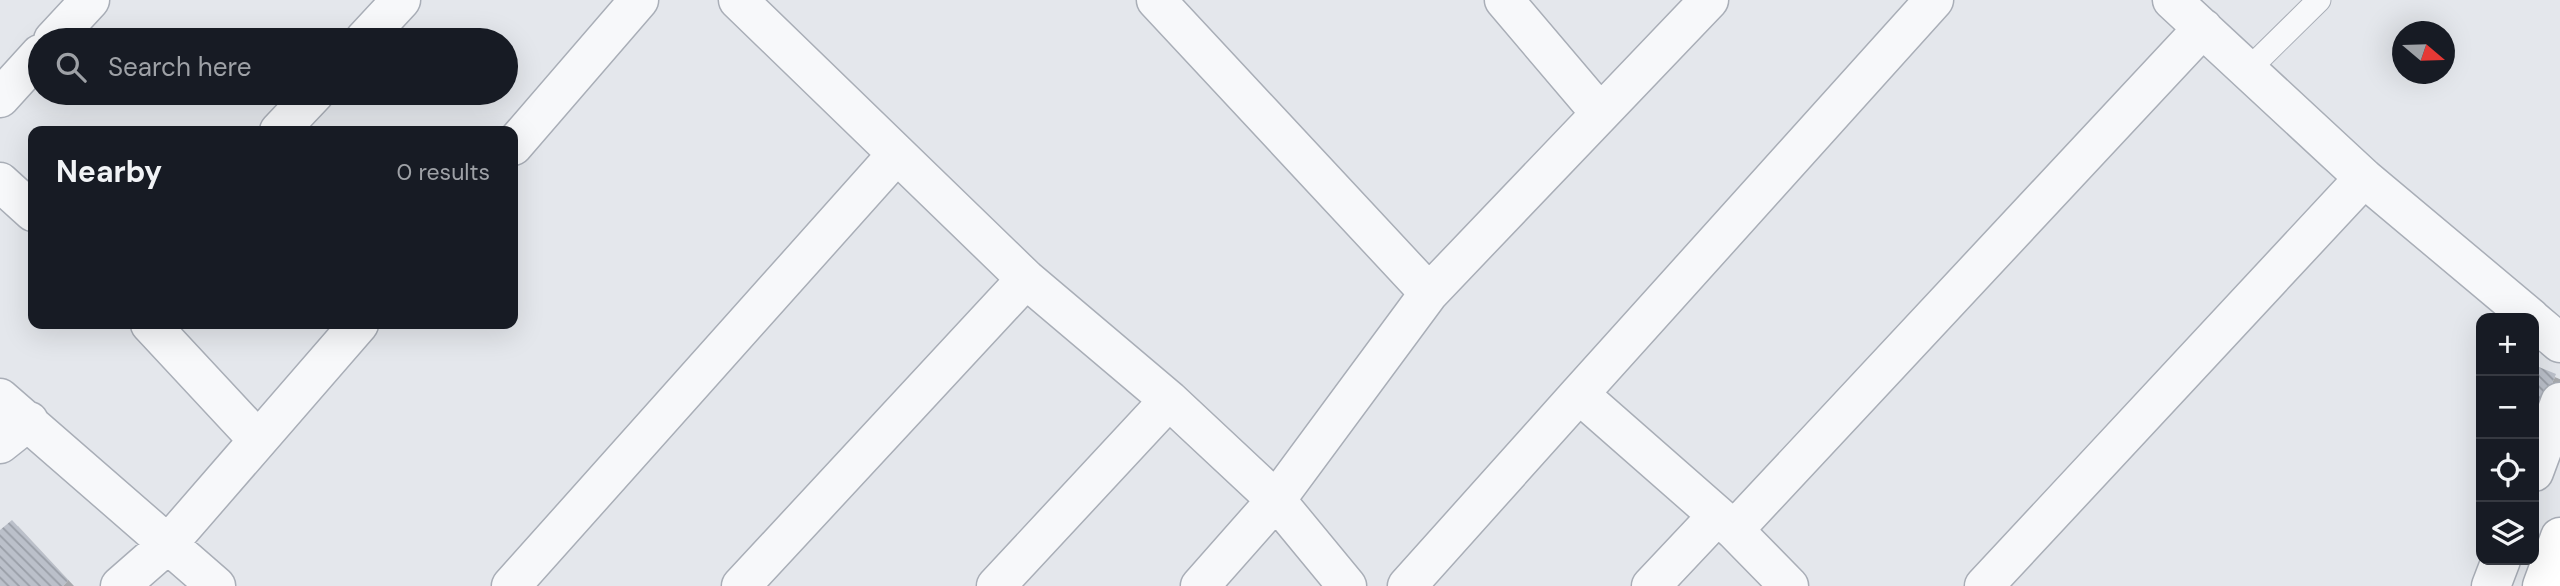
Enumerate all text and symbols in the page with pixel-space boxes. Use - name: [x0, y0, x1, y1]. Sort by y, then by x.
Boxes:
- north arrow: [2392, 21, 2455, 84]
- search box: [28, 28, 518, 105]
- icon: search: [52, 48, 90, 86]
- text: Search here: [108, 50, 251, 84]
- text: Nearby: [56, 152, 162, 191]
- text: 0 results: [397, 157, 490, 187]
- map controls: [2476, 313, 2539, 565]
- button: +: [2476, 313, 2539, 376]
- button: −: [2476, 376, 2539, 439]
- button: locate: [2476, 439, 2539, 502]
- button: layers: [2476, 502, 2539, 565]

